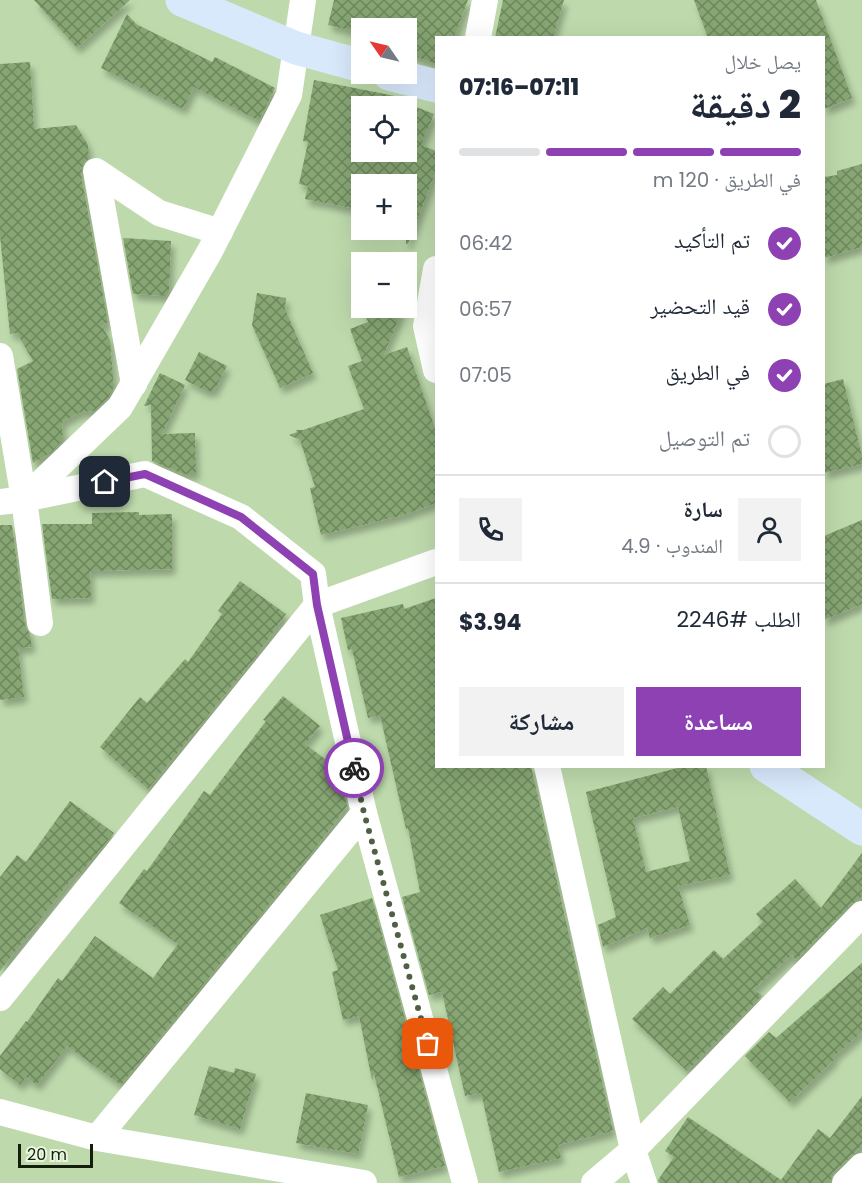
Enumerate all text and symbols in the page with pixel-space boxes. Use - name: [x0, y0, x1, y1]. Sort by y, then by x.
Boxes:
- north arrow: [351, 18, 417, 84]
- map controls: [351, 18, 417, 318]
- text: يصل خلال: [725, 48, 801, 76]
- text: 07:11–07:16: [459, 72, 579, 103]
- text: 2 دقيقة: [689, 77, 801, 132]
- button: locate: [351, 96, 417, 162]
- text: في الطريق · 120 m: [653, 166, 801, 194]
- button: +: [351, 174, 417, 240]
- text: تم التأكيد: [674, 225, 750, 256]
- icon: check: [768, 227, 801, 260]
- text: 06:42: [459, 229, 513, 257]
- button: −: [351, 252, 417, 318]
- text: قيد التحضير: [650, 291, 750, 322]
- icon: check: [768, 293, 801, 326]
- text: 06:57: [459, 295, 512, 323]
- text: في الطريق: [665, 357, 750, 388]
- icon: check: [768, 359, 801, 392]
- text: 07:05: [459, 361, 512, 389]
- text: تم التوصيل: [659, 423, 750, 454]
- pin: [79, 456, 130, 507]
- icon: home: [88, 465, 121, 498]
- text: سارة: [684, 494, 723, 525]
- button: phone: [459, 498, 522, 561]
- button: person: [738, 498, 801, 561]
- text: المندوب · 4.9: [621, 532, 723, 560]
- text: الطلب #2246: [676, 604, 801, 635]
- text: $3.94: [459, 607, 521, 638]
- button: مشاركة: [459, 687, 624, 756]
- button: مساعدة: [636, 687, 801, 756]
- courier: [324, 738, 384, 798]
- icon: bike: [338, 752, 371, 785]
- pin: [402, 1018, 453, 1069]
- icon: bag: [411, 1027, 444, 1060]
- scale bar: [18, 1141, 93, 1168]
- text: 20 m: [27, 1143, 67, 1166]

